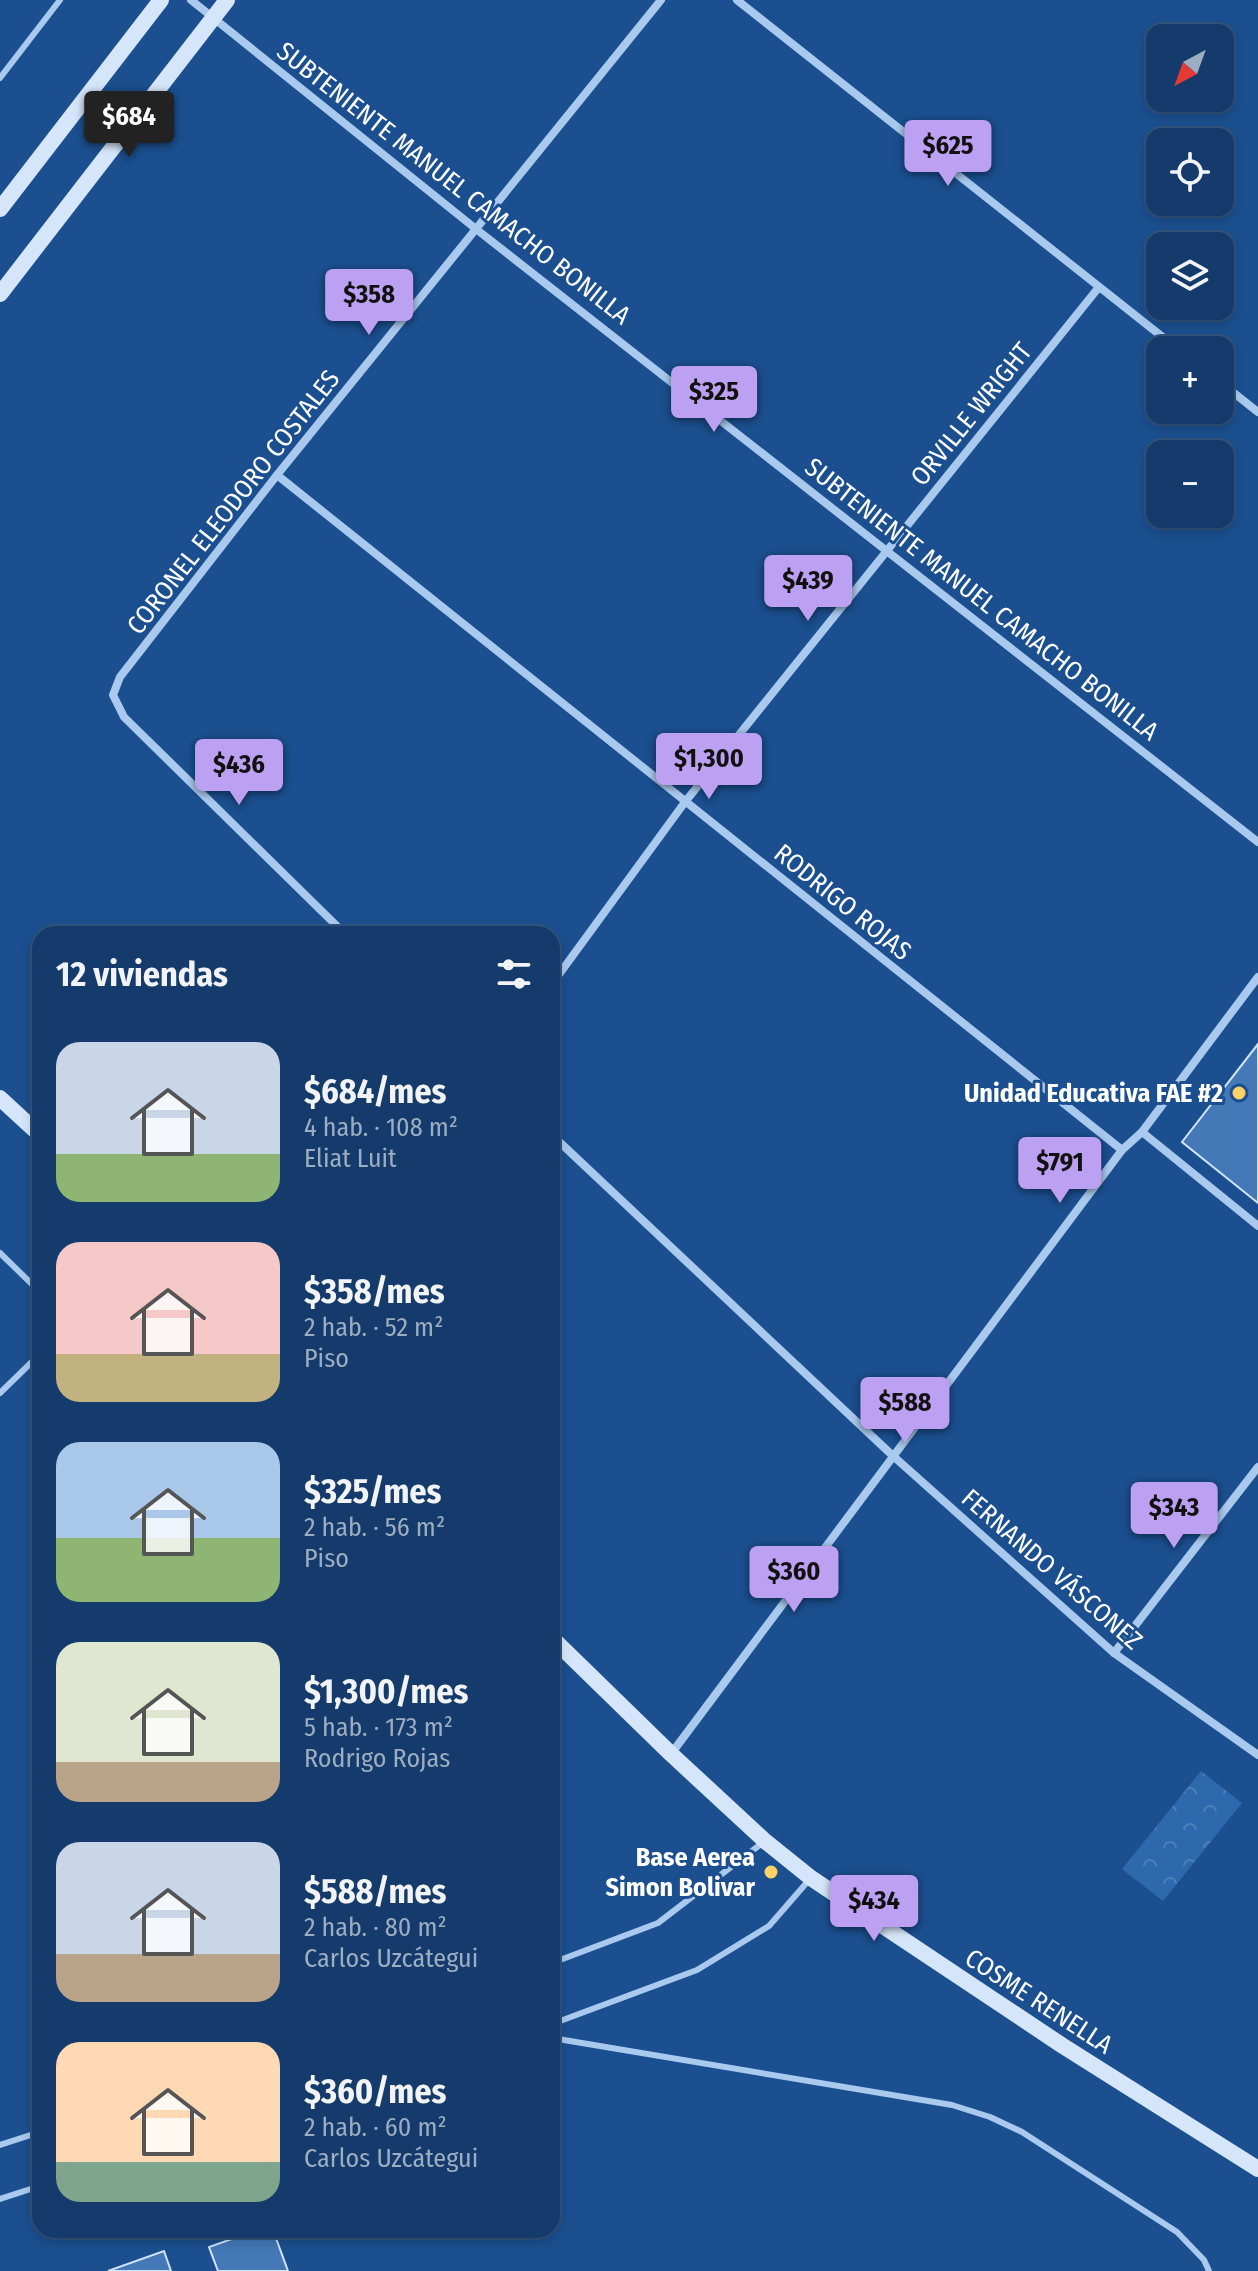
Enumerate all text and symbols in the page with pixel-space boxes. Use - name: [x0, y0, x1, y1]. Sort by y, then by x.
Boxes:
- north arrow: [1146, 24, 1234, 112]
- map controls: [1146, 24, 1234, 528]
- street label: SUBTENIENTE MANUEL CAMACHO BONILLA: [271, 36, 637, 331]
- pin: $684: [82, 91, 176, 159]
- text: $684: [102, 101, 156, 132]
- pin: $625: [901, 120, 995, 188]
- button: locate: [1146, 128, 1234, 216]
- text: $625: [922, 130, 974, 161]
- button: layers: [1146, 232, 1234, 320]
- pin: $358: [322, 269, 416, 337]
- text: $358: [343, 279, 395, 310]
- button: +: [1146, 336, 1234, 424]
- street label: ORVILLE WRIGHT: [904, 337, 1038, 492]
- street label: CORONEL ELEODORO COSTALES: [121, 364, 346, 641]
- pin: $325: [667, 366, 761, 434]
- text: $325: [689, 376, 739, 407]
- button: −: [1146, 440, 1234, 528]
- street label: SUBTENIENTE MANUEL CAMACHO BONILLA: [799, 452, 1165, 747]
- pin: $439: [761, 555, 855, 623]
- text: $439: [782, 565, 834, 596]
- pin: $1,300: [644, 733, 774, 801]
- pin: $436: [192, 739, 286, 807]
- text: $1,300: [674, 743, 744, 774]
- text: $436: [213, 749, 265, 780]
- street label: RODRIGO ROJAS: [768, 838, 917, 967]
- icon: filters: [492, 952, 536, 996]
- text: 12 viviendas: [56, 954, 228, 995]
- text: $684/mes: [304, 1071, 446, 1112]
- icon: home: [120, 1074, 216, 1170]
- place label: Unidad Educativa FAE #2: [964, 1078, 1223, 1109]
- marker: Unidad Educativa FAE #2: [1230, 1084, 1248, 1102]
- text: 4 hab. · 108 m²: [304, 1112, 458, 1143]
- pin: $791: [1013, 1137, 1107, 1205]
- text: Eliat Luit: [304, 1143, 397, 1174]
- text: $791: [1036, 1147, 1084, 1178]
- text: $358/mes: [304, 1271, 445, 1312]
- icon: home: [120, 1274, 216, 1370]
- text: 2 hab. · 52 m²: [304, 1312, 443, 1343]
- text: Piso: [304, 1343, 349, 1374]
- pin: $588: [858, 1377, 952, 1445]
- text: $588: [878, 1387, 932, 1418]
- text: $325/mes: [304, 1471, 441, 1512]
- icon: home: [120, 1474, 216, 1570]
- pin: $343: [1127, 1482, 1221, 1550]
- street label: FERNANDO VÁSCONEZ: [955, 1483, 1148, 1656]
- text: $343: [1149, 1492, 1199, 1523]
- text: 2 hab. · 56 m²: [304, 1512, 445, 1543]
- text: Piso: [304, 1543, 349, 1574]
- pin: $360: [747, 1546, 841, 1614]
- text: $360: [767, 1556, 821, 1587]
- text: $1,300/mes: [304, 1671, 469, 1712]
- icon: home: [120, 1674, 216, 1770]
- text: 5 hab. · 173 m²: [304, 1712, 453, 1743]
- text: Rodrigo Rojas: [304, 1743, 450, 1774]
- place label: Base Aerea Simon Bolivar: [606, 1842, 755, 1903]
- marker: Base Aerea Simon Bolivar: [762, 1863, 780, 1881]
- text: $588/mes: [304, 1871, 447, 1912]
- icon: home: [120, 1874, 216, 1970]
- pin: $434: [827, 1875, 921, 1943]
- text: $434: [848, 1885, 900, 1916]
- text: 2 hab. · 80 m²: [304, 1912, 447, 1943]
- street label: COSME RENELLA: [959, 1942, 1119, 2061]
- text: Carlos Uzcátegui: [304, 1943, 478, 1974]
- text: $360/mes: [304, 2071, 446, 2112]
- icon: home: [120, 2074, 216, 2170]
- text: 2 hab. · 60 m²: [304, 2112, 447, 2143]
- text: Carlos Uzcátegui: [304, 2143, 478, 2174]

